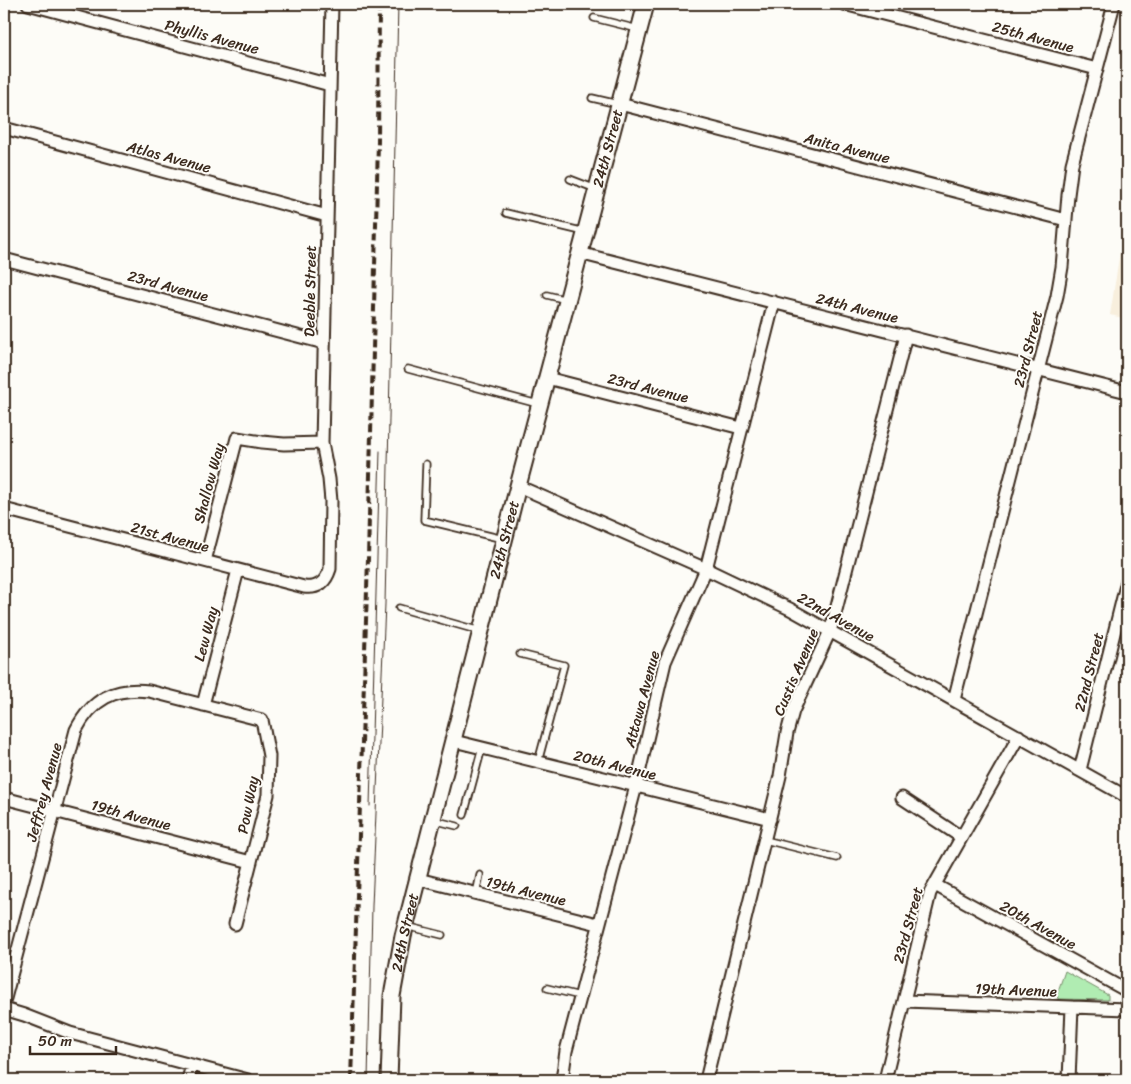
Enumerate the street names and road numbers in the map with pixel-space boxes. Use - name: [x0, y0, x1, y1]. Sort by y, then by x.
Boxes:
- street label: Phyllis Avenue: [162, 12, 262, 62]
- street label: 25th Avenue: [989, 14, 1077, 60]
- street label: 24th Street: [585, 106, 631, 190]
- street label: Anita Avenue: [800, 125, 893, 171]
- street label: Atlas Avenue: [123, 133, 214, 181]
- street label: Deeble Street: [296, 245, 324, 337]
- street label: 23rd Avenue: [125, 263, 211, 309]
- street label: 24th Avenue: [813, 285, 901, 331]
- street label: 23rd Street: [1006, 307, 1050, 390]
- street label: 23rd Avenue: [605, 365, 691, 411]
- street label: Shallow Way: [186, 440, 232, 526]
- street label: 24th Street: [482, 497, 527, 582]
- street label: 21st Avenue: [128, 514, 212, 560]
- street label: 22nd Avenue: [792, 585, 880, 649]
- street label: Lew Way: [186, 603, 226, 664]
- street label: Custis Avenue: [766, 624, 826, 720]
- street label: 22nd Street: [1067, 629, 1111, 714]
- street label: Attawa Avenue: [616, 647, 667, 751]
- street label: Jeffrey Avenue: [18, 739, 70, 845]
- street label: 20th Avenue: [571, 742, 659, 788]
- street label: Pow Way: [230, 774, 266, 836]
- street label: 19th Avenue: [88, 792, 174, 838]
- street label: 19th Avenue: [483, 868, 569, 914]
- street label: 23rd Street: [885, 883, 931, 966]
- street label: 24th Street: [384, 890, 427, 974]
- street label: 20th Avenue: [995, 893, 1081, 957]
- street label: 19th Avenue: [975, 976, 1057, 1004]

